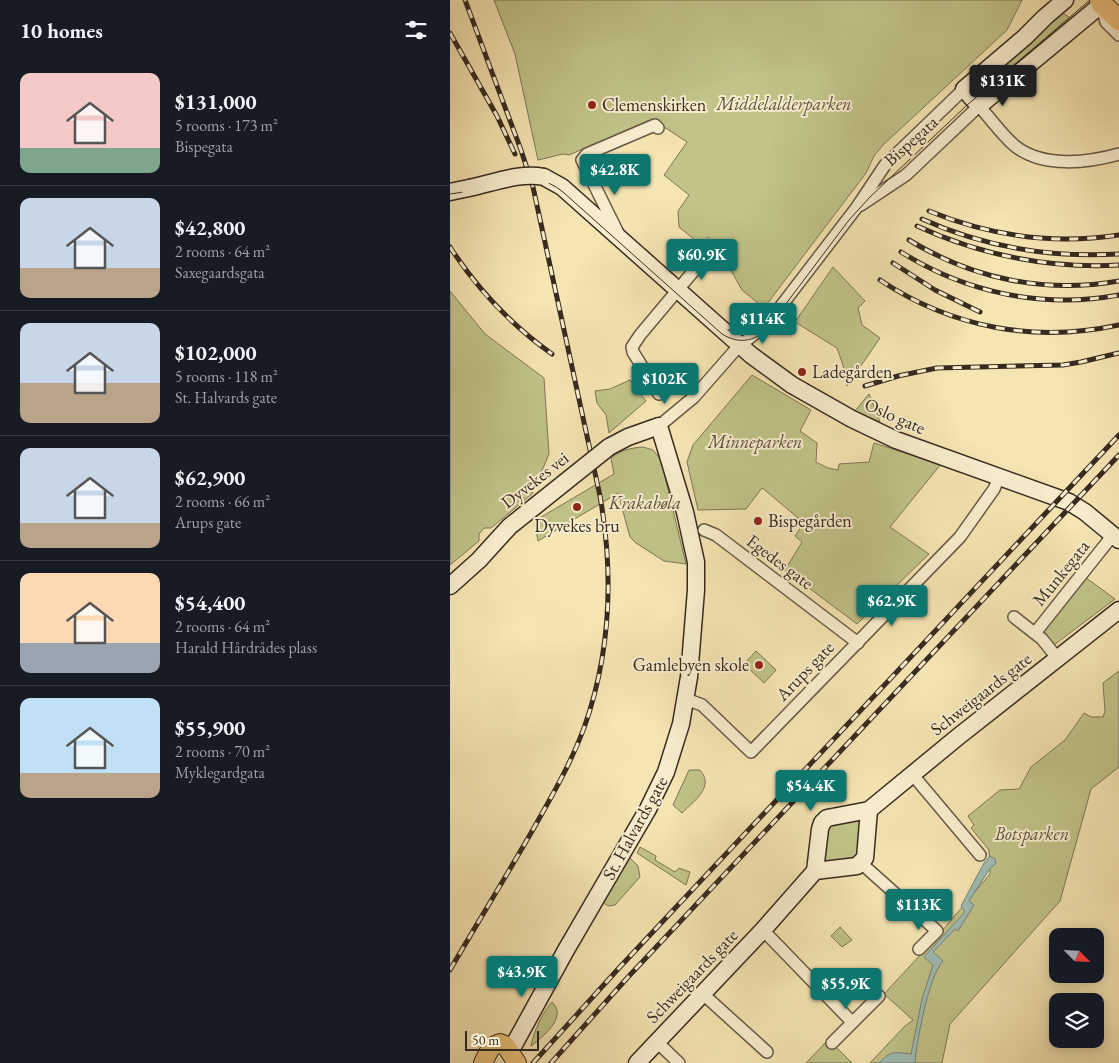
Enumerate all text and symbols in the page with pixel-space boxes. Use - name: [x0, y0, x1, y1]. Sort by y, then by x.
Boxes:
- icon: filters: [402, 16, 430, 44]
- text: 10 homes: [20, 17, 103, 44]
- pin: $131K: [968, 64, 1038, 107]
- text: $131K: [981, 70, 1025, 91]
- text: $131,000: [175, 88, 257, 115]
- park label: Middelalderparken: [715, 92, 852, 116]
- icon: home: [60, 93, 120, 153]
- place label: Clemenskirken: [602, 93, 707, 116]
- marker: Clemenskirken: [586, 99, 598, 111]
- street label: Bispegata: [879, 110, 943, 171]
- text: 5 rooms · 173 m²: [175, 115, 278, 136]
- text: Bispegata: [175, 136, 233, 157]
- pin: $42.8K: [574, 154, 656, 196]
- text: $42.8K: [591, 159, 639, 180]
- text: $42,800: [175, 214, 245, 241]
- icon: home: [60, 218, 120, 278]
- pin: $60.9K: [661, 238, 743, 281]
- text: 2 rooms · 64 m²: [175, 241, 270, 262]
- text: $60.9K: [678, 244, 726, 265]
- text: Saxegaardsgata: [175, 262, 265, 283]
- pin: $114K: [728, 302, 798, 345]
- text: $114K: [741, 308, 785, 329]
- text: $102,000: [175, 339, 257, 366]
- icon: home: [60, 343, 120, 403]
- place label: Ladegården: [812, 360, 893, 383]
- pin: $102K: [630, 362, 700, 405]
- text: 5 rooms · 118 m²: [175, 366, 278, 387]
- marker: Ladegården: [796, 366, 808, 378]
- text: $102K: [643, 368, 687, 389]
- text: St. Halvards gate: [175, 387, 277, 408]
- street label: Oslo gate: [861, 392, 929, 439]
- park label: Minneparken: [707, 430, 802, 454]
- street label: Dyvekes vei: [496, 446, 574, 513]
- text: $62,900: [175, 464, 245, 491]
- icon: home: [60, 468, 120, 528]
- text: 2 rooms · 66 m²: [175, 491, 270, 512]
- park label: Krakabøla: [608, 491, 681, 514]
- marker: Dyvekes bru: [571, 501, 583, 513]
- place label: Bispegården: [768, 509, 852, 532]
- text: Arups gate: [175, 512, 241, 533]
- place label: Dyvekes bru: [534, 514, 620, 537]
- marker: Bispegården: [752, 515, 764, 527]
- street label: Egedes gate: [742, 529, 818, 594]
- street label: Munkegata: [1027, 534, 1095, 610]
- pin: $62.9K: [851, 584, 933, 627]
- text: $54,400: [175, 589, 245, 616]
- text: $62.9K: [868, 590, 916, 611]
- icon: home: [60, 593, 120, 653]
- text: 2 rooms · 64 m²: [175, 616, 270, 637]
- street label: Arups gate: [770, 636, 839, 706]
- text: Harald Hårdrådes plass: [175, 637, 317, 658]
- street label: Schweigaards gate: [925, 647, 1036, 740]
- place label: Gamlebyen skole: [633, 653, 749, 676]
- marker: Gamlebyen skole: [753, 659, 765, 671]
- text: $55,900: [175, 714, 245, 741]
- icon: home: [60, 718, 120, 778]
- text: 2 rooms · 70 m²: [175, 741, 270, 762]
- text: Myklegardgata: [175, 762, 265, 783]
- pin: $54.4K: [770, 770, 852, 812]
- street label: St. Halvards gate: [597, 772, 672, 884]
- text: $54.4K: [787, 775, 835, 796]
- park label: Botsparken: [994, 822, 1069, 846]
- pin: $113K: [884, 888, 954, 931]
- text: $113K: [897, 894, 941, 915]
- street label: Schweigaards gate: [641, 924, 742, 1028]
- north arrow: [1049, 928, 1104, 982]
- map controls: [1049, 928, 1104, 1048]
- pin: $43.9K: [481, 956, 563, 998]
- text: $43.9K: [498, 961, 546, 982]
- pin: $55.9K: [805, 968, 887, 1010]
- text: $55.9K: [822, 973, 870, 994]
- button: layers: [1049, 993, 1104, 1048]
- scale bar: [465, 1028, 539, 1051]
- text: 50 m: [472, 1031, 499, 1049]

